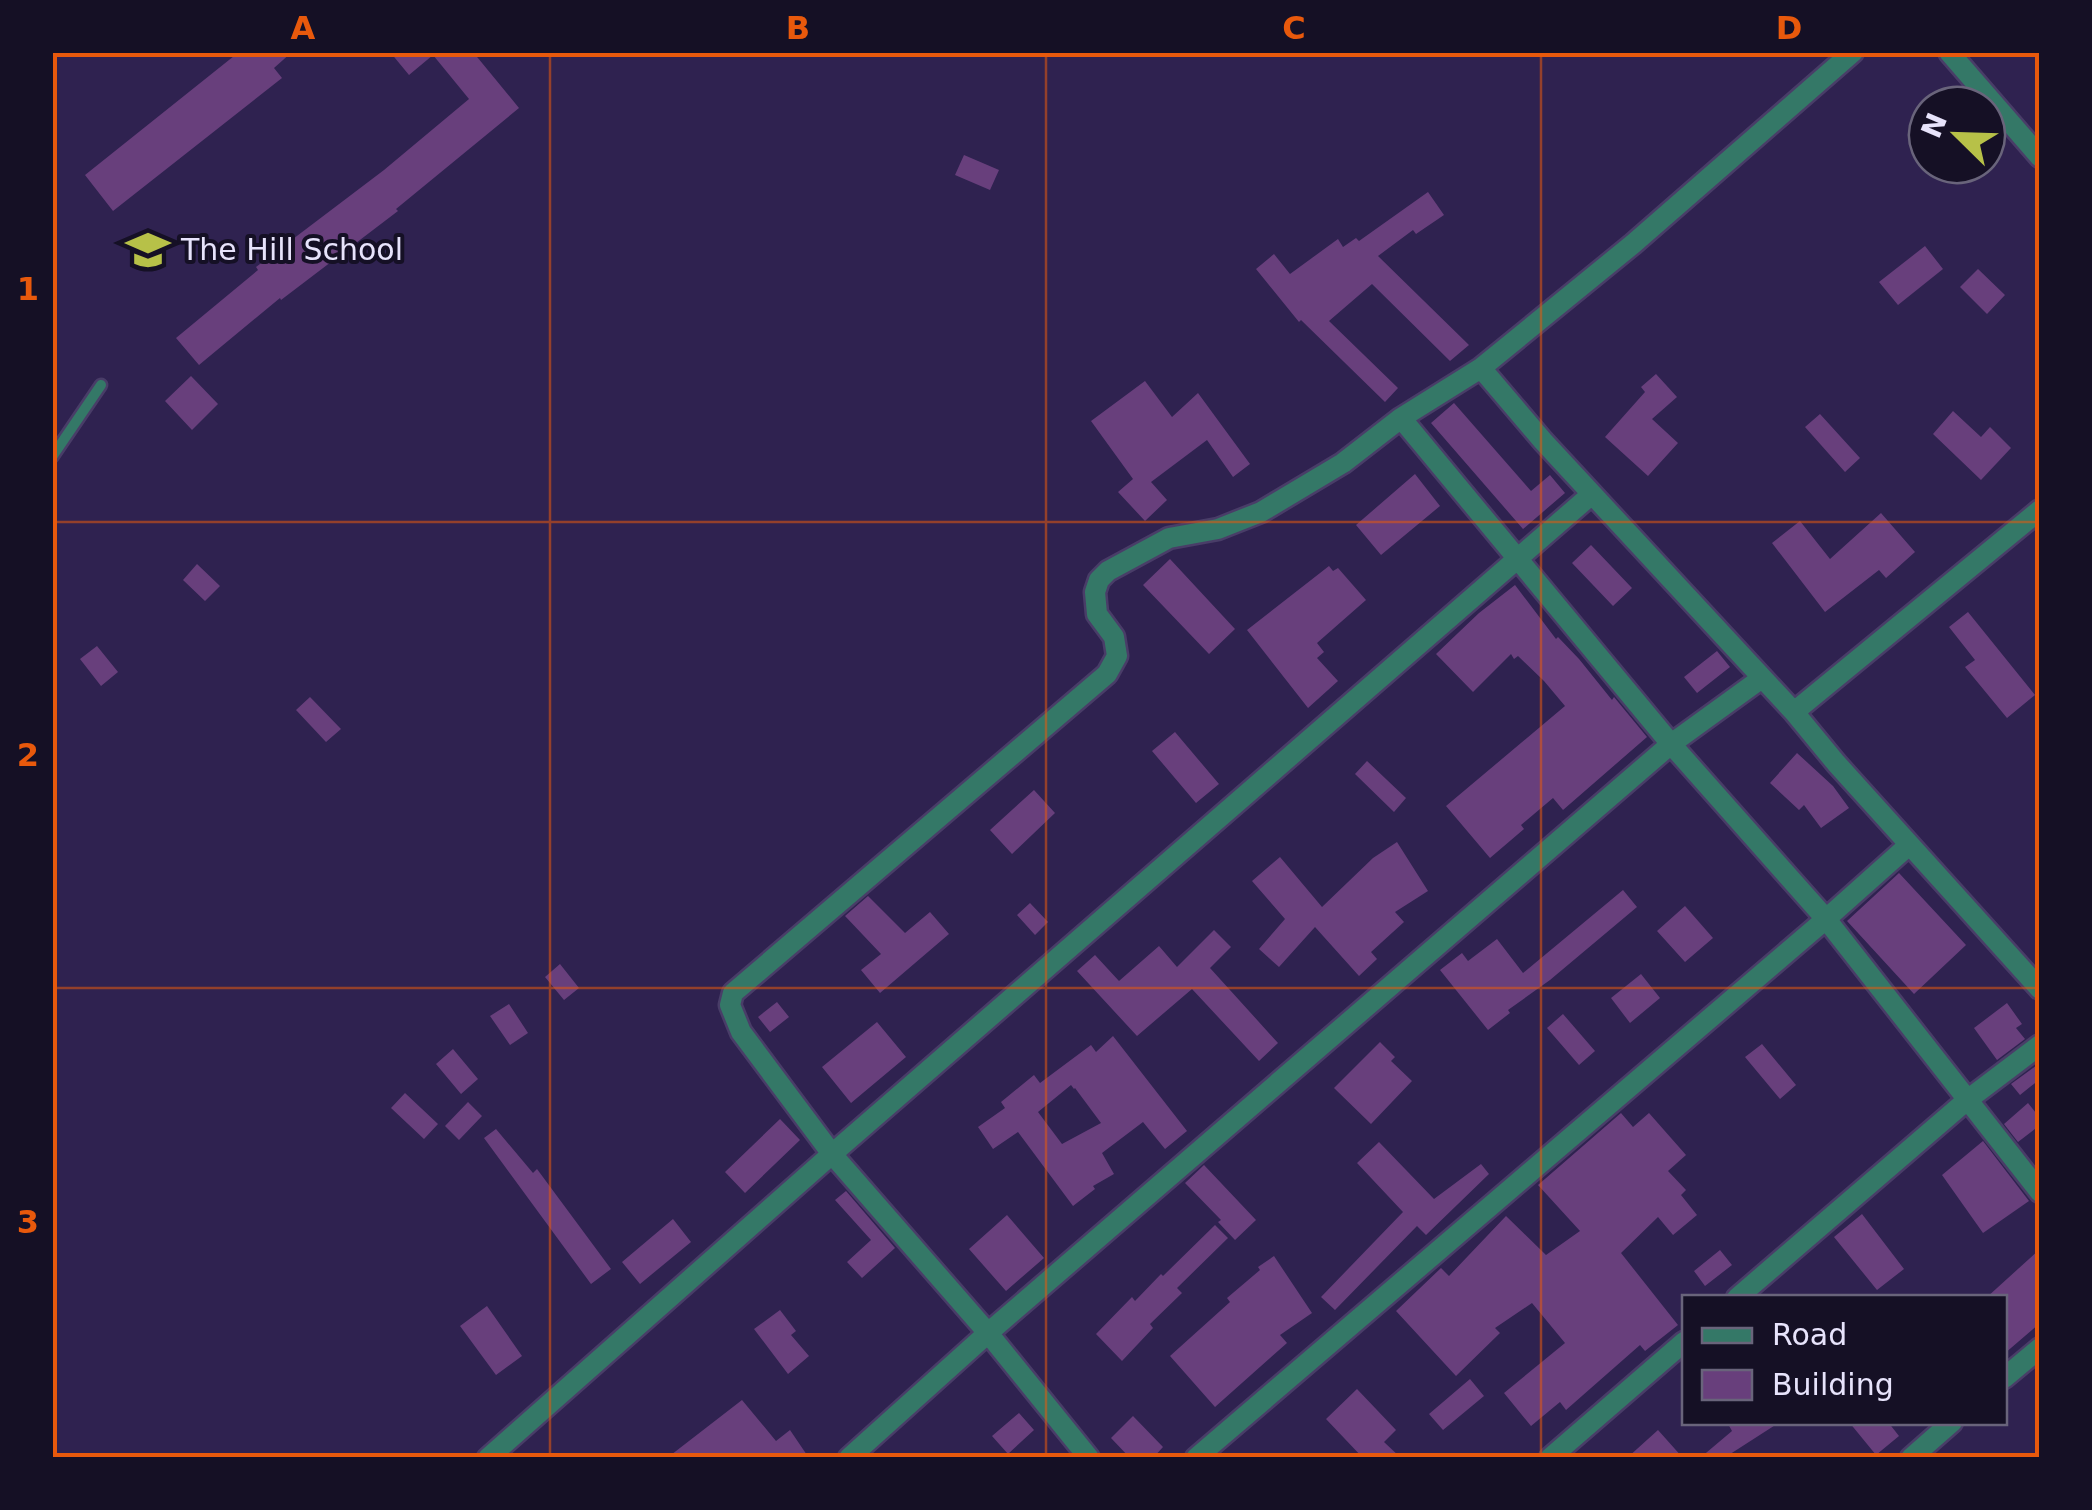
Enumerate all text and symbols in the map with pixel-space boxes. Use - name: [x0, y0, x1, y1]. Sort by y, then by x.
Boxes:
- text: A: [291, 9, 316, 47]
- text: B: [786, 9, 810, 47]
- text: C: [1282, 9, 1306, 47]
- text: D: [1776, 9, 1802, 47]
- north arrow: [1907, 85, 2007, 185]
- text: N: [1915, 108, 1954, 143]
- school or university icon: The Hill School: [124, 226, 172, 274]
- place label: The Hill School: [180, 232, 403, 267]
- text: 1: [17, 270, 39, 308]
- text: 2: [17, 736, 39, 774]
- text: 3: [17, 1203, 39, 1241]
- legend: [1682, 1295, 2007, 1425]
- text: Road: [1772, 1317, 1847, 1352]
- text: Building: [1772, 1367, 1894, 1402]

